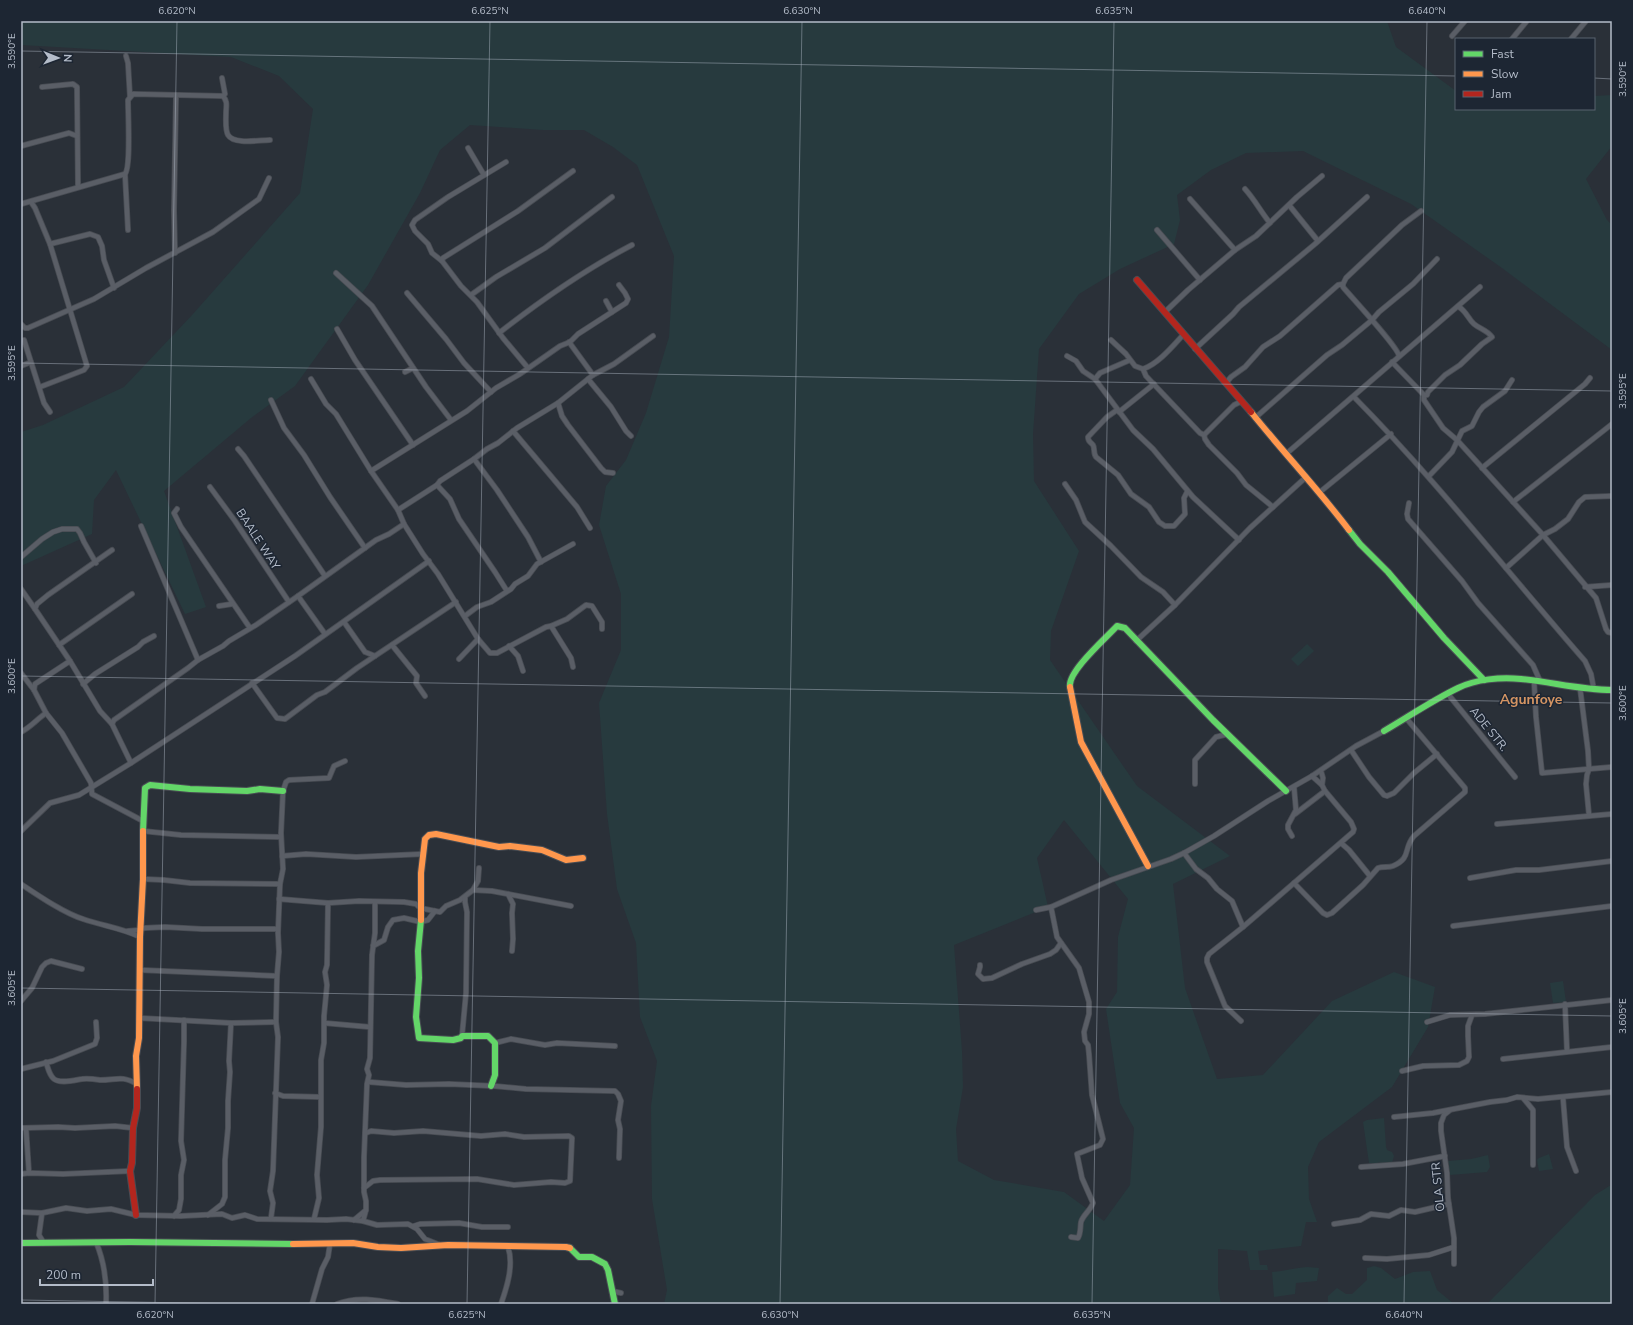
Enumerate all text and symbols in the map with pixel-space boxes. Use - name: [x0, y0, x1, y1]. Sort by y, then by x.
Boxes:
- text: 6.620°N: [158, 4, 196, 18]
- text: 6.625°N: [471, 4, 509, 18]
- text: 6.630°N: [783, 4, 821, 18]
- text: 6.635°N: [1095, 4, 1133, 18]
- text: 6.640°N: [1408, 4, 1446, 18]
- text: 3.590°E: [5, 33, 19, 69]
- north arrow: [38, 38, 78, 78]
- legend: [1455, 38, 1595, 110]
- text: Fast: [1491, 46, 1514, 62]
- text: N: [60, 54, 75, 62]
- text: 3.590°E: [1616, 61, 1630, 97]
- text: Slow: [1491, 66, 1519, 82]
- text: Jam: [1490, 86, 1512, 102]
- text: 3.595°E: [5, 345, 19, 381]
- text: 3.595°E: [1616, 373, 1630, 409]
- street label: BAALE WAY: [232, 505, 284, 573]
- text: 3.600°E: [5, 658, 19, 694]
- text: 3.600°E: [1616, 685, 1630, 721]
- district label: Agunfoye: [1500, 690, 1563, 709]
- street label: ADE STR.: [1466, 703, 1512, 755]
- text: 3.605°E: [5, 970, 19, 1006]
- text: 3.605°E: [1616, 998, 1630, 1034]
- street label: OLA STR: [1427, 1161, 1449, 1213]
- scale bar: [40, 1261, 153, 1287]
- text: 200 m: [46, 1267, 81, 1283]
- text: 6.620°N: [136, 1308, 174, 1322]
- text: 6.625°N: [448, 1308, 486, 1322]
- text: 6.630°N: [761, 1308, 799, 1322]
- text: 6.635°N: [1073, 1308, 1111, 1322]
- text: 6.640°N: [1385, 1308, 1423, 1322]

